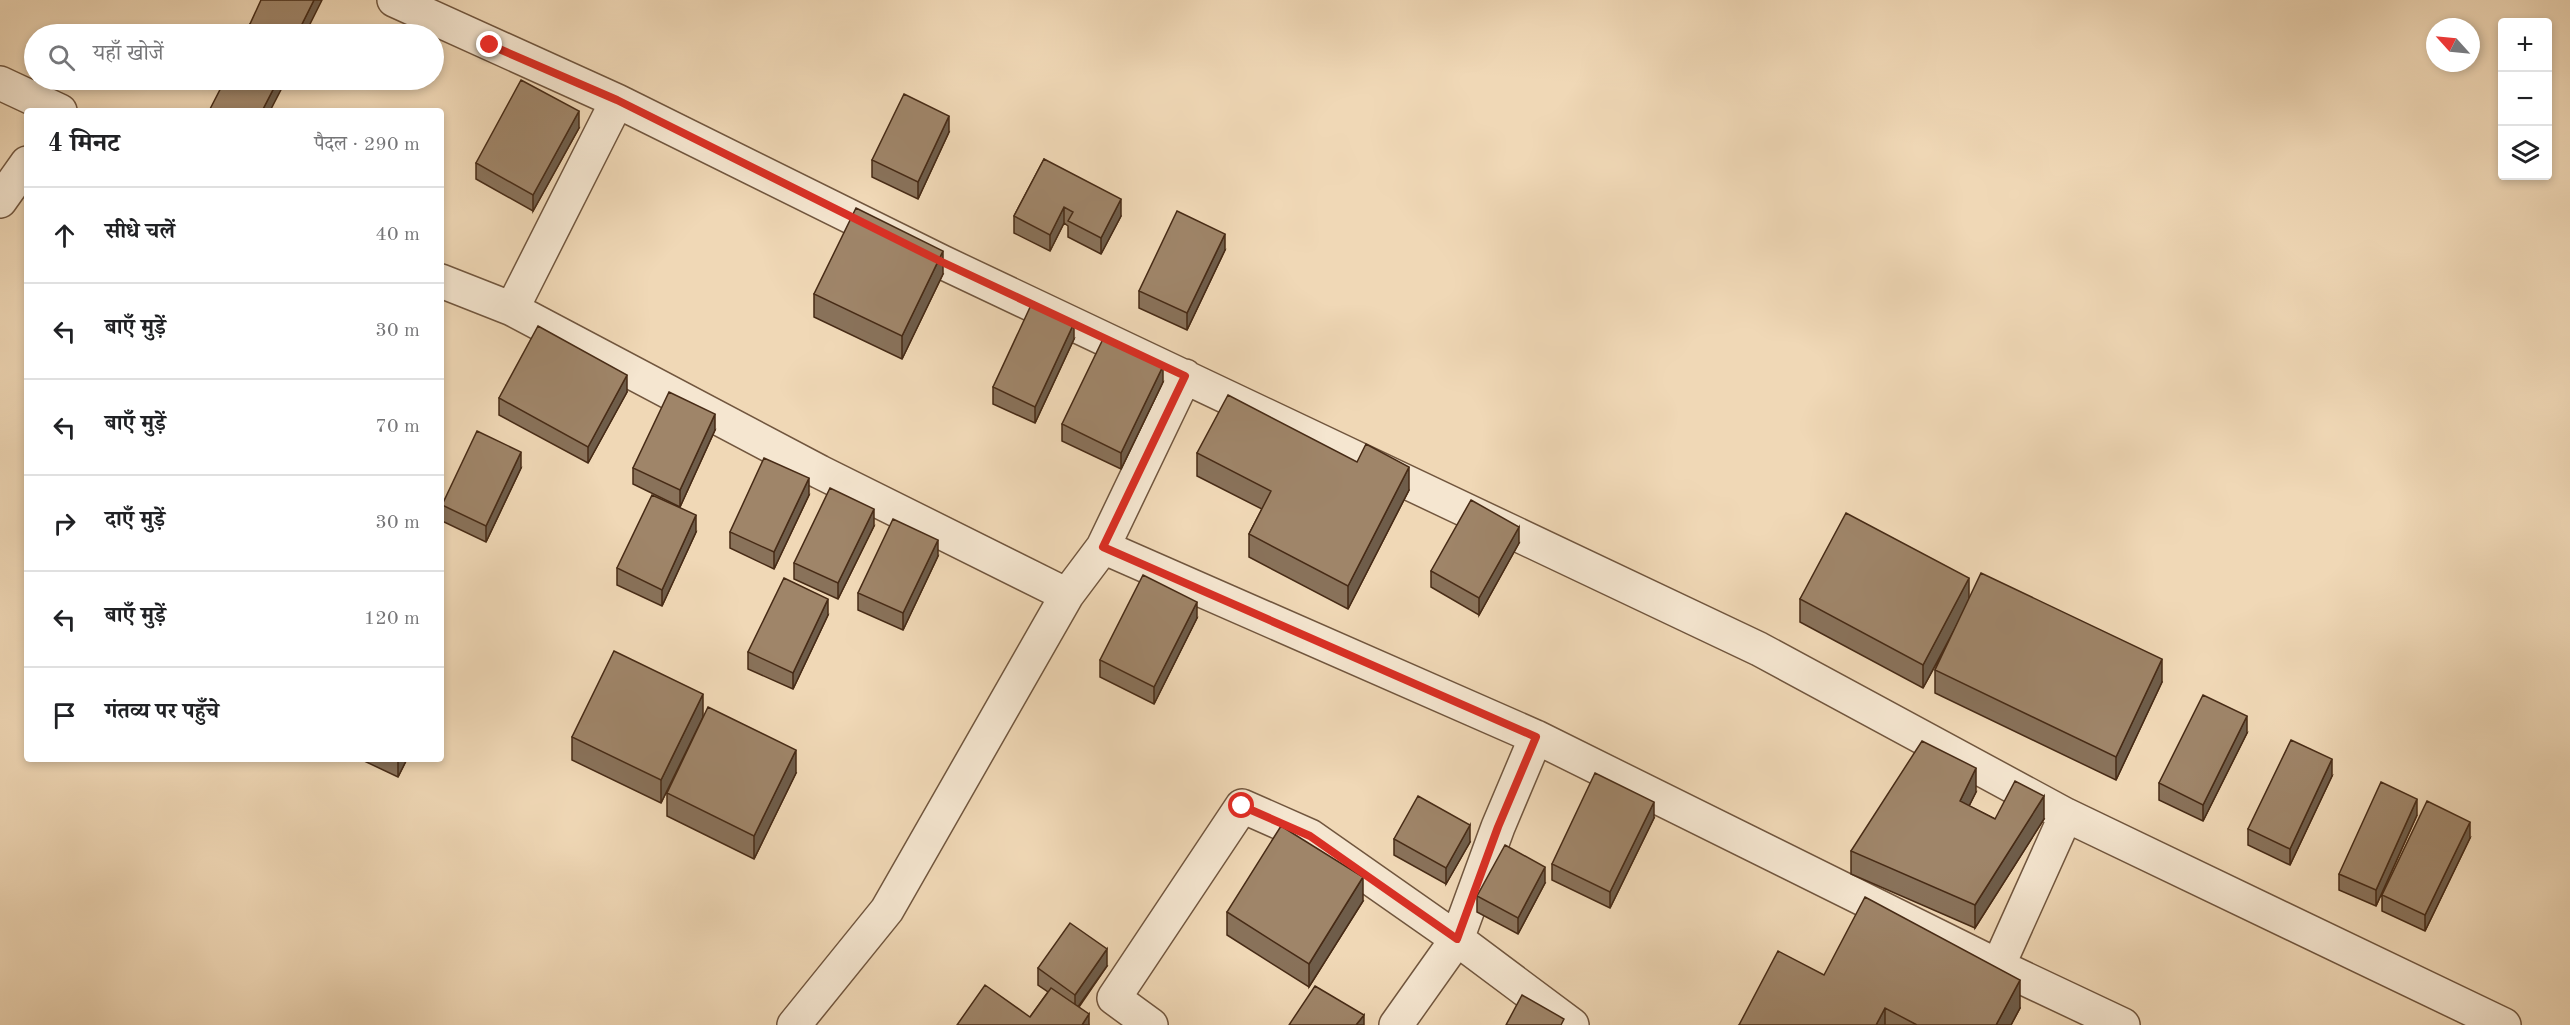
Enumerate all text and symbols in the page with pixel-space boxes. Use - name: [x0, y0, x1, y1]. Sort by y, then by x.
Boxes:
- north arrow: [2426, 18, 2480, 72]
- map controls: [2498, 18, 2552, 180]
- button: +: [2498, 18, 2552, 72]
- search box: [24, 24, 444, 90]
- route end: [476, 31, 502, 57]
- icon: search: [45, 41, 78, 74]
- text: यहाँ खोजें: [93, 43, 164, 65]
- button: −: [2498, 72, 2552, 126]
- button: layers: [2498, 126, 2552, 180]
- text: 4 मिनट: [48, 131, 120, 157]
- text: पैदल · 290 m: [314, 135, 420, 155]
- icon: ahead: [48, 219, 81, 252]
- text: सीधे चलें: [105, 221, 175, 243]
- text: 40 m: [375, 225, 420, 245]
- icon: left: [48, 315, 81, 348]
- text: बाएँ मुड़ें: [105, 317, 166, 339]
- text: 30 m: [375, 321, 420, 341]
- icon: left: [48, 411, 81, 444]
- text: बाएँ मुड़ें: [105, 413, 166, 435]
- text: 70 m: [375, 417, 420, 437]
- icon: right: [48, 507, 81, 540]
- text: दाएँ मुड़ें: [105, 509, 165, 531]
- text: 30 m: [375, 513, 420, 533]
- icon: left: [48, 603, 81, 636]
- text: बाएँ मुड़ें: [105, 605, 166, 627]
- text: 120 m: [364, 609, 420, 629]
- icon: arrive: [48, 699, 81, 732]
- text: गंतव्य पर पहुँचे: [105, 701, 219, 723]
- route start: [1228, 792, 1254, 818]

